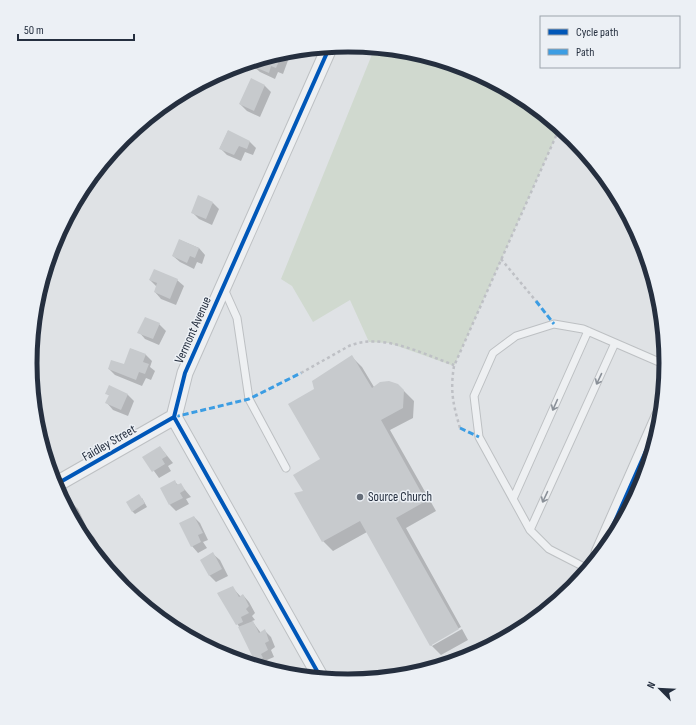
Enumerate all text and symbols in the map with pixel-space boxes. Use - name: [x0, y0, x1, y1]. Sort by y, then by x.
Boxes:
- scale bar: [18, 16, 134, 42]
- legend: [540, 16, 680, 68]
- text: 50 m: [24, 23, 44, 38]
- text: Cycle path: [576, 25, 618, 40]
- text: Path: [576, 45, 594, 60]
- street label: Vermont Avenue: [171, 294, 215, 366]
- one-way arrow: [595, 372, 602, 384]
- one-way arrow: [551, 399, 558, 411]
- street label: Faidley Street: [79, 421, 139, 465]
- place label: Source Church: [368, 489, 432, 505]
- one-way arrow: [541, 491, 548, 503]
- marker: Source Church: [355, 492, 365, 502]
- north arrow: [640, 669, 680, 709]
- text: N: [644, 680, 659, 690]

